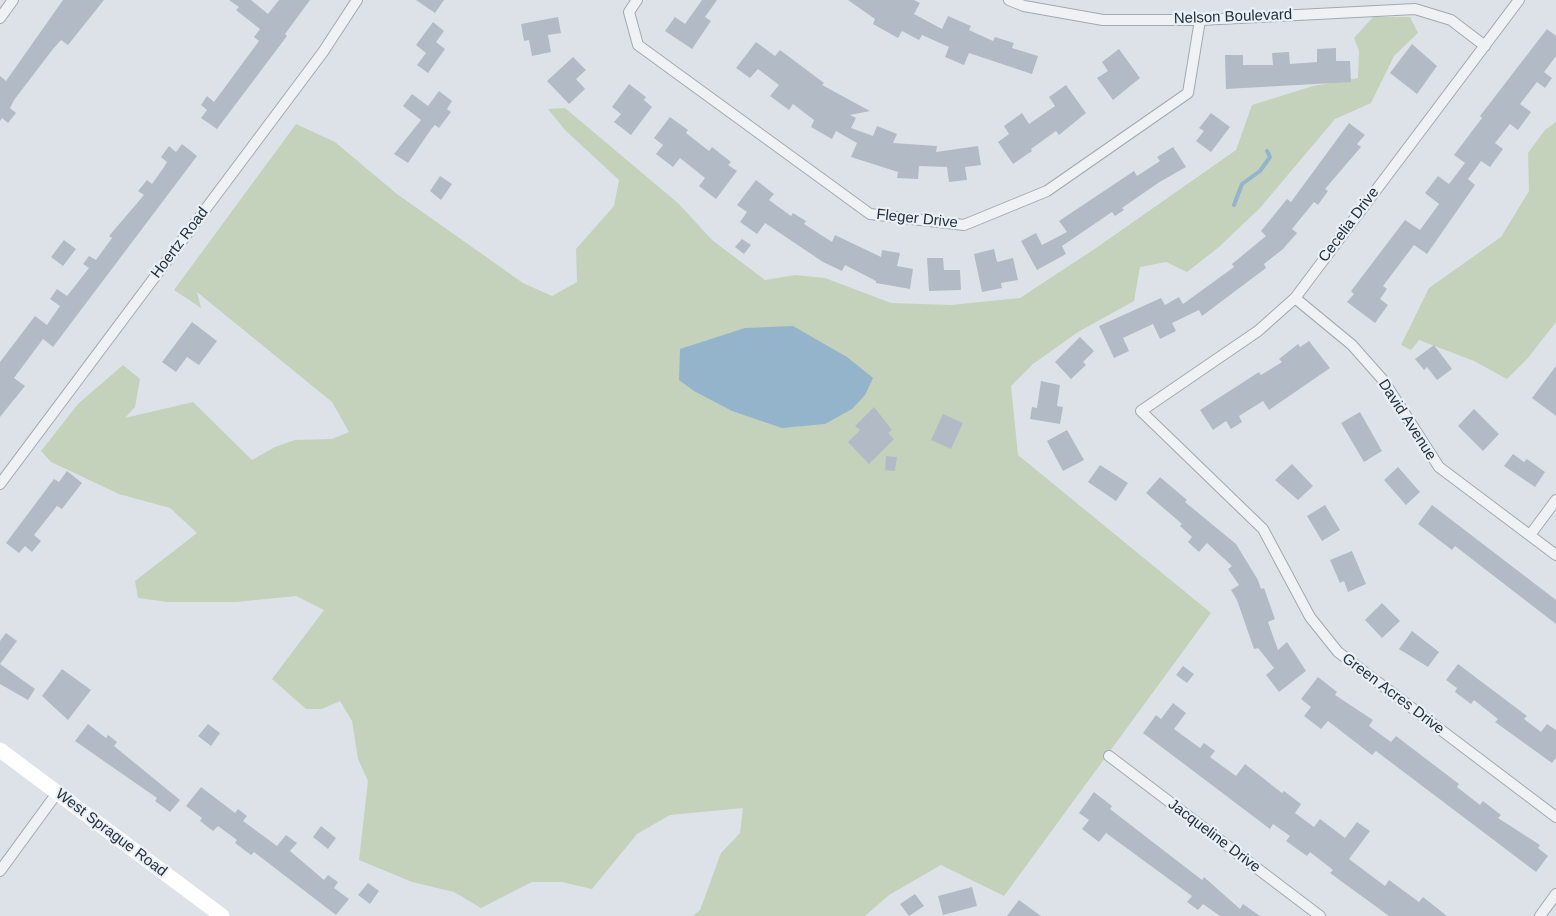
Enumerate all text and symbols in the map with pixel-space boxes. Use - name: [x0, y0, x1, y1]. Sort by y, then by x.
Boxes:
- street label: Nelson Boulevard: [1174, 6, 1292, 28]
- street label: Cecelia Drive: [1315, 184, 1383, 266]
- street label: Hoertz Road: [147, 204, 213, 282]
- street label: Fleger Drive: [875, 206, 959, 232]
- street label: David Avenue: [1374, 376, 1440, 464]
- street label: Green Acres Drive: [1338, 650, 1448, 738]
- street label: West Sprague Road: [52, 785, 170, 881]
- street label: Jacqueline Drive: [1164, 795, 1264, 877]

